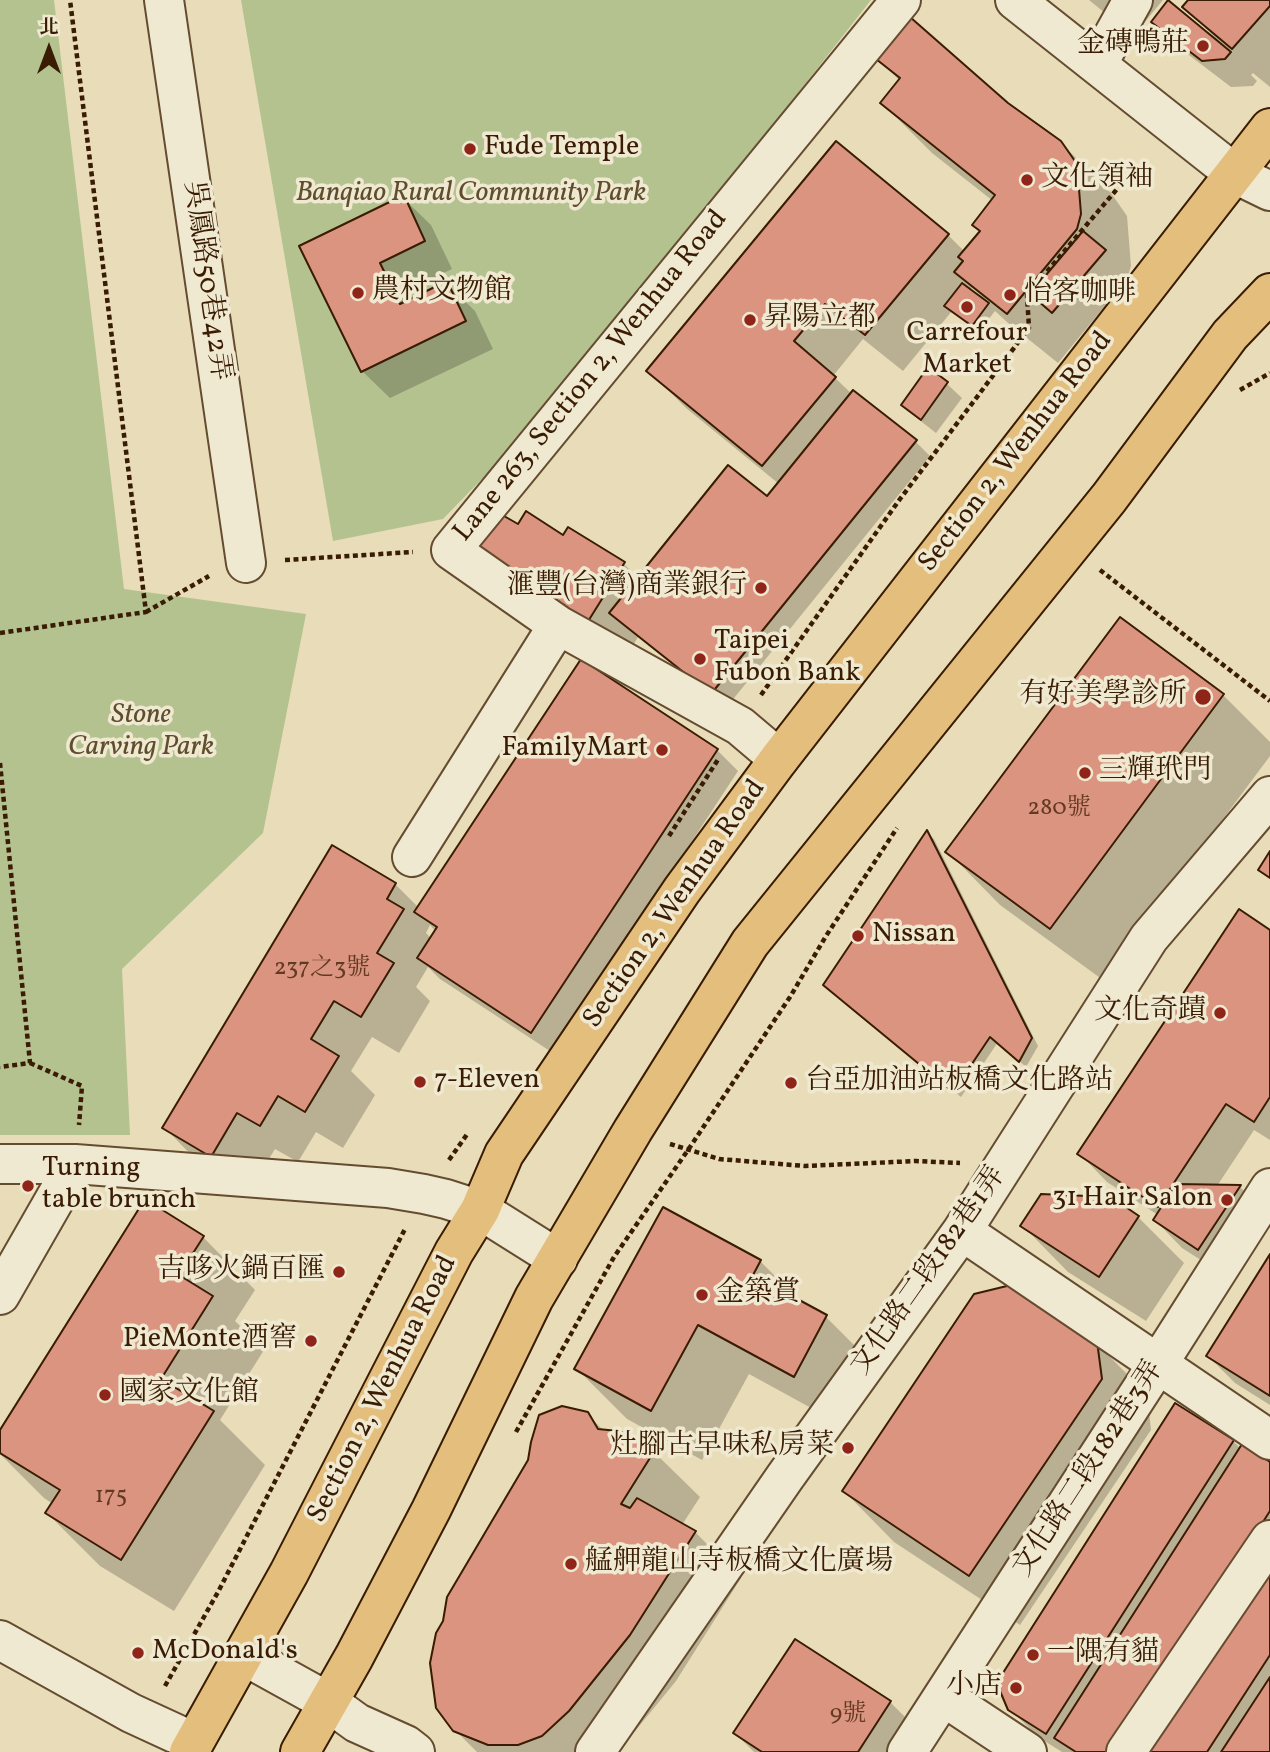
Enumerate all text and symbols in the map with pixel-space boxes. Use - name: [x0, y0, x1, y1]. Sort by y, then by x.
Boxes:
- north arrow: [14, 14, 84, 84]
- text: 北: [39, 15, 59, 41]
- place label: 金磚鴨莊: [1077, 29, 1189, 63]
- marker: 金磚鴨莊: [1195, 38, 1211, 54]
- place label: Fude Temple: [484, 132, 639, 166]
- marker: Fude Temple: [462, 141, 478, 157]
- place label: 文化領袖: [1041, 163, 1153, 197]
- marker: 文化領袖: [1019, 172, 1035, 188]
- park label: Banqiao Rural Community Park: [296, 178, 646, 212]
- street label: 吳鳳路50巷42弄: [174, 179, 236, 383]
- street label: Lane 263, Section 2, Wenhua Road: [448, 204, 736, 550]
- place label: 農村文物館: [372, 276, 512, 310]
- place label: 怡客咖啡: [1024, 278, 1136, 312]
- marker: 農村文物館: [350, 285, 366, 301]
- marker: 怡客咖啡: [1002, 287, 1018, 303]
- marker: Carrefour Market: [959, 299, 975, 315]
- place label: 昇陽立都: [764, 303, 876, 337]
- marker: 昇陽立都: [742, 312, 758, 328]
- place label: Carrefour Market: [907, 318, 1027, 384]
- street label: Section 2, Wenhua Road: [913, 326, 1121, 580]
- place label: 滙豐(台灣)商業銀行: [507, 571, 747, 605]
- marker: 滙豐(台灣)商業銀行: [753, 580, 769, 596]
- place label: Taipei Fubon Bank: [714, 626, 861, 692]
- marker: Taipei Fubon Bank: [692, 651, 708, 667]
- place label: 有好美學診所: [1019, 680, 1187, 714]
- marker: 有好美學診所: [1193, 687, 1213, 707]
- park label: Stone Carving Park: [68, 700, 214, 766]
- place label: FamilyMart: [501, 733, 648, 767]
- marker: FamilyMart: [654, 742, 670, 758]
- place label: 三輝玳門: [1099, 756, 1211, 790]
- marker: 三輝玳門: [1077, 765, 1093, 781]
- street label: Section 2, Wenhua Road: [577, 774, 775, 1036]
- house number: 280號: [1027, 796, 1091, 824]
- place label: Nissan: [872, 919, 956, 953]
- marker: Nissan: [850, 928, 866, 944]
- house number: 237之3號: [274, 956, 370, 984]
- place label: 文化奇蹟: [1094, 996, 1206, 1030]
- marker: 文化奇蹟: [1212, 1005, 1228, 1021]
- place label: 7-Eleven: [434, 1065, 540, 1099]
- place label: 台亞加油站板橋文化路站: [805, 1066, 1113, 1100]
- marker: 7-Eleven: [412, 1074, 428, 1090]
- marker: 台亞加油站板橋文化路站: [783, 1075, 799, 1091]
- place label: Turning table brunch: [42, 1153, 196, 1219]
- street label: 文化路二段182巷1弄: [845, 1161, 1015, 1383]
- marker: Turning table brunch: [20, 1178, 36, 1194]
- place label: 31 Hair Salon: [1052, 1183, 1213, 1217]
- marker: 31 Hair Salon: [1219, 1192, 1235, 1208]
- street label: Section 2, Wenhua Road: [302, 1251, 466, 1529]
- place label: 吉哆火鍋百匯: [157, 1255, 325, 1289]
- marker: 吉哆火鍋百匯: [331, 1264, 347, 1280]
- place label: 金築賞: [716, 1278, 800, 1312]
- marker: 金築賞: [694, 1287, 710, 1303]
- place label: PieMonte酒窖: [123, 1324, 297, 1358]
- marker: PieMonte酒窖: [303, 1333, 319, 1349]
- street label: 文化路二段182巷3弄: [1008, 1356, 1172, 1584]
- place label: 國家文化館: [119, 1378, 259, 1412]
- marker: 國家文化館: [97, 1387, 113, 1403]
- place label: 灶腳古早味私房菜: [610, 1431, 834, 1465]
- marker: 灶腳古早味私房菜: [840, 1440, 856, 1456]
- house number: 175: [95, 1484, 127, 1512]
- place label: 艋舺龍山寺板橋文化廣場: [585, 1547, 893, 1581]
- marker: 艋舺龍山寺板橋文化廣場: [563, 1556, 579, 1572]
- place label: McDonald's: [152, 1636, 298, 1670]
- place label: 一隅有貓: [1047, 1638, 1159, 1672]
- marker: McDonald's: [130, 1645, 146, 1661]
- marker: 一隅有貓: [1025, 1647, 1041, 1663]
- place label: 小店: [946, 1671, 1002, 1705]
- marker: 小店: [1008, 1680, 1024, 1696]
- house number: 9號: [830, 1702, 866, 1730]

